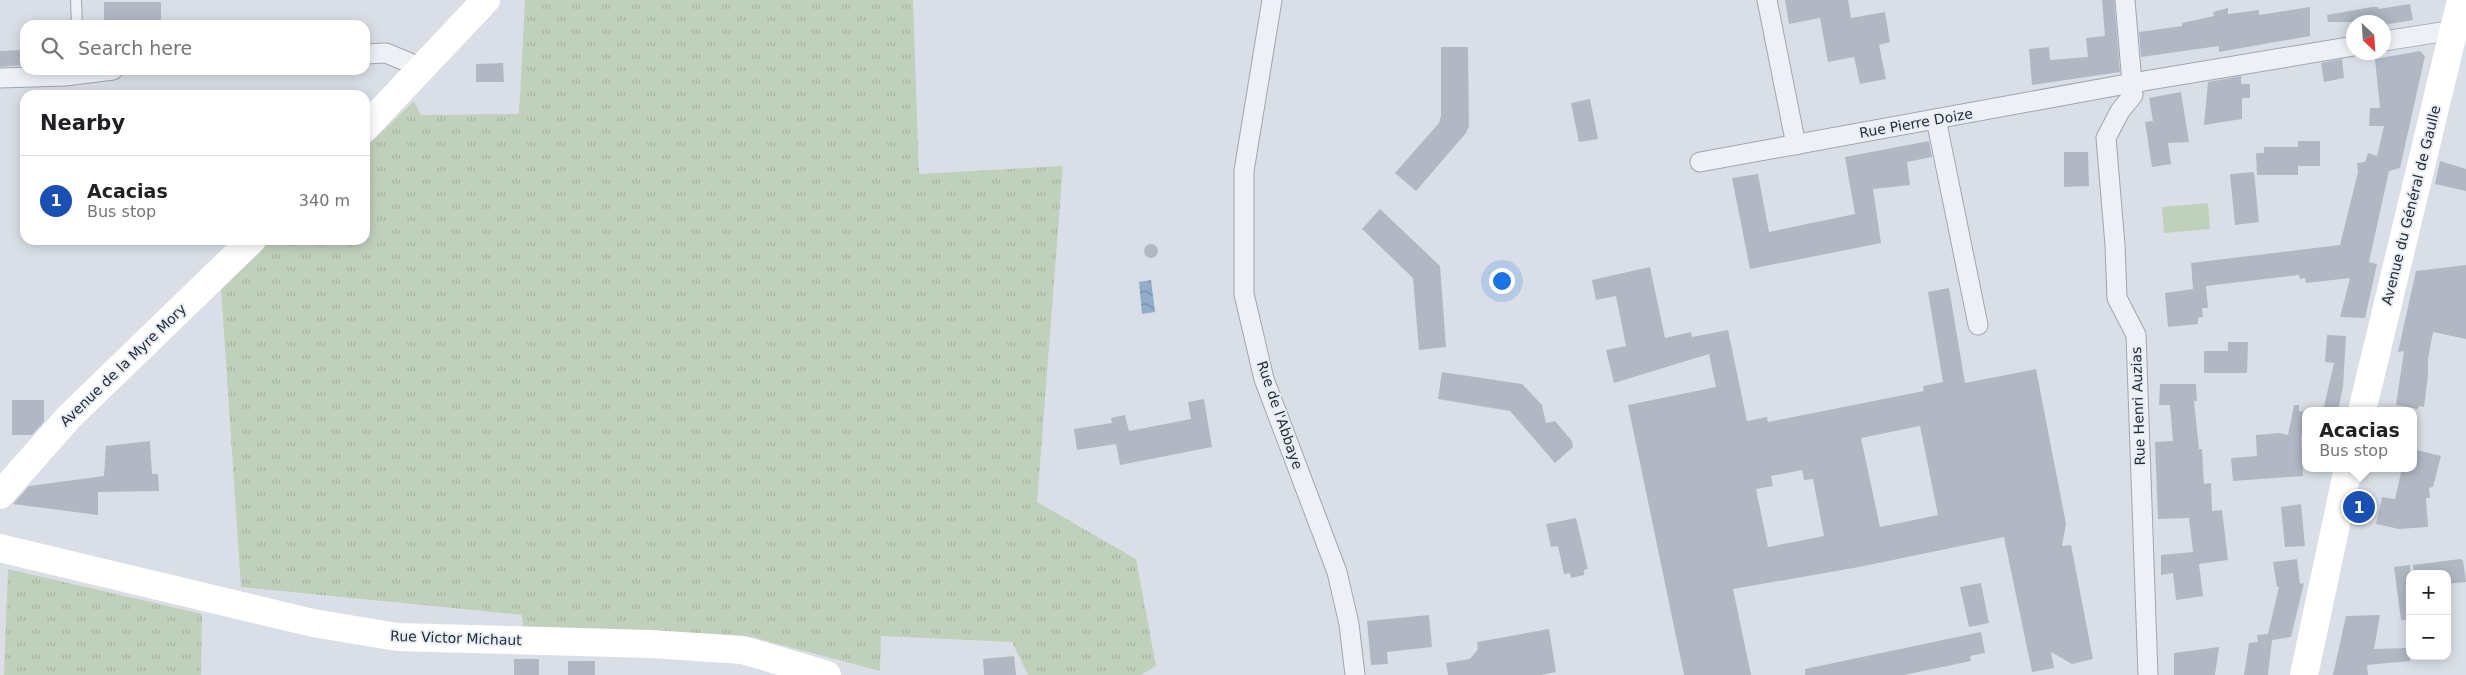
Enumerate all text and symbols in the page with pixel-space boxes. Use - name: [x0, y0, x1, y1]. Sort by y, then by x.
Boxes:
- north arrow: [2346, 15, 2391, 60]
- search box: [20, 20, 370, 75]
- icon: search: [38, 34, 66, 62]
- text: Search here: [78, 37, 192, 59]
- street label: Avenue du Général de Gaulle: [2378, 104, 2444, 306]
- street label: Rue Pierre Doize: [1858, 105, 1974, 141]
- text: Nearby: [40, 111, 125, 135]
- text: Acacias: [87, 180, 168, 202]
- text: 1: [50, 191, 62, 210]
- text: 340 m: [299, 191, 350, 210]
- text: Bus stop: [87, 202, 156, 221]
- your location: [1489, 268, 1515, 294]
- street label: Avenue de la Myre Mory: [57, 301, 189, 429]
- street label: Rue Henri Auzias: [2128, 346, 2148, 466]
- street label: Rue de l'Abbaye: [1254, 359, 1306, 471]
- popup: [2302, 407, 2417, 472]
- text: Acacias: [2319, 419, 2400, 441]
- text: Bus stop: [2319, 441, 2388, 460]
- pin: 1: [2343, 488, 2375, 526]
- map controls: [2406, 570, 2451, 660]
- button: +: [2406, 570, 2451, 615]
- button: −: [2406, 615, 2451, 660]
- street label: Rue Victor Michaut: [390, 628, 523, 648]

